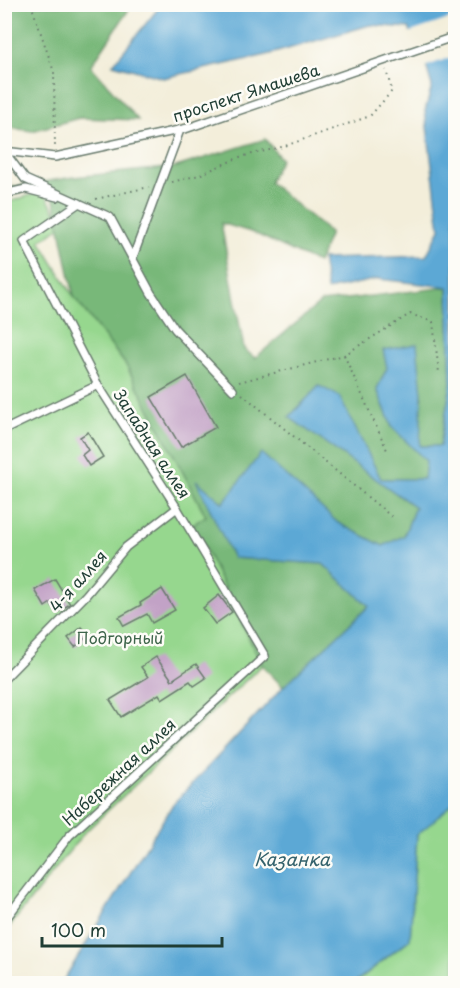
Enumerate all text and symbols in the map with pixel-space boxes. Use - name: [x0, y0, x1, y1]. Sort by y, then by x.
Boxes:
- street label: проспект Ямашева: [169, 57, 322, 127]
- street label: Западная аллея: [108, 384, 197, 503]
- street label: 4-я аллея: [43, 544, 112, 617]
- park label: Подгорный: [76, 625, 164, 649]
- street label: Набережная аллея: [56, 712, 181, 830]
- water label: Казанка: [254, 845, 331, 872]
- scale bar: [42, 910, 222, 948]
- text: 100 m: [51, 916, 106, 943]

